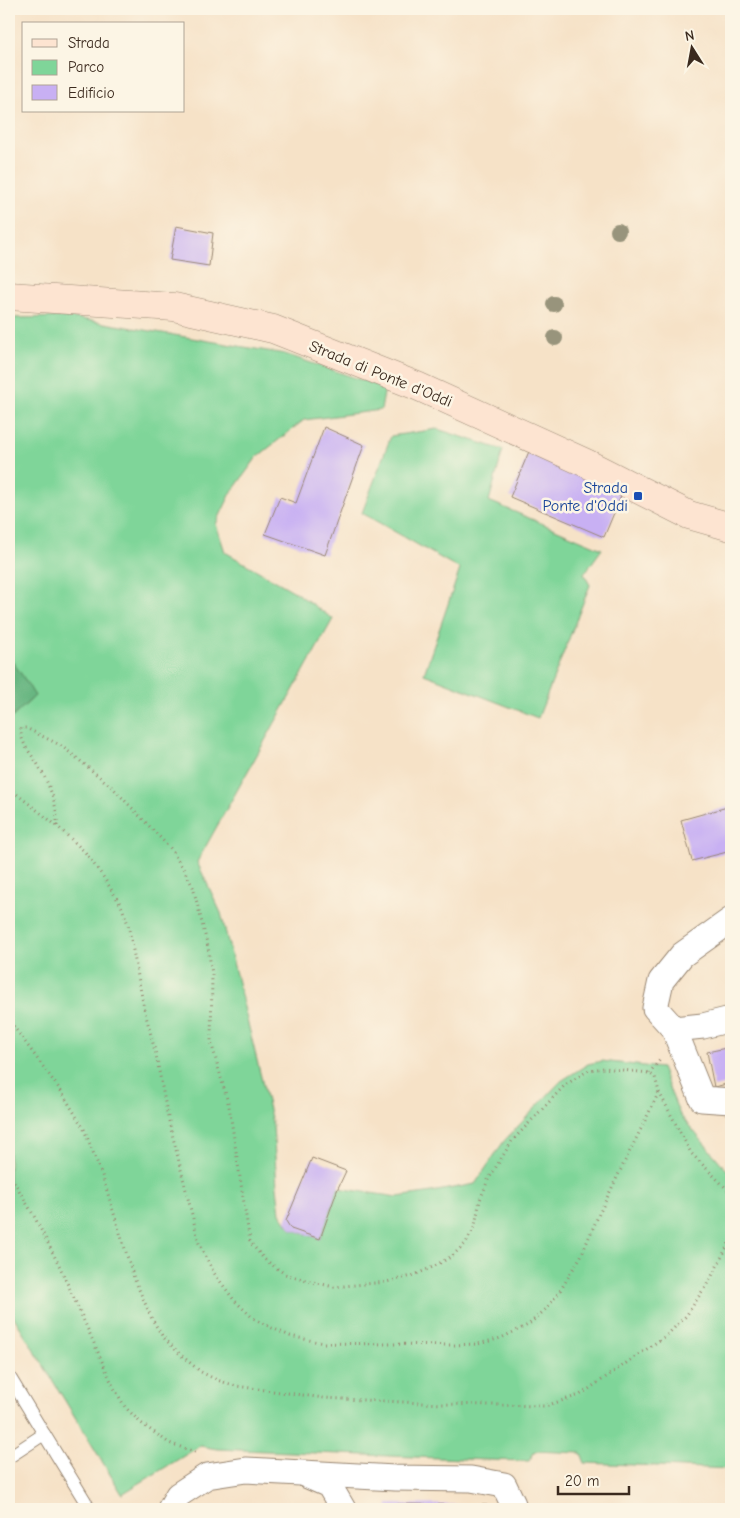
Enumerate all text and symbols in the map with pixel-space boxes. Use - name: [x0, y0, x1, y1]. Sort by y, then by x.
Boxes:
- legend: [22, 22, 185, 112]
- north arrow: [668, 22, 718, 72]
- text: N: [684, 27, 696, 45]
- text: Strada: [68, 34, 110, 52]
- text: Parco: [68, 58, 104, 76]
- text: Edificio: [68, 84, 115, 102]
- street label: Strada di Ponte d'Oddi: [306, 337, 455, 411]
- place label: Strada Ponte d'Oddi: [542, 479, 628, 515]
- marker: Strada Ponte d'Oddi: [632, 490, 644, 502]
- scale bar: [558, 1463, 629, 1495]
- text: 20 m: [565, 1472, 599, 1490]

